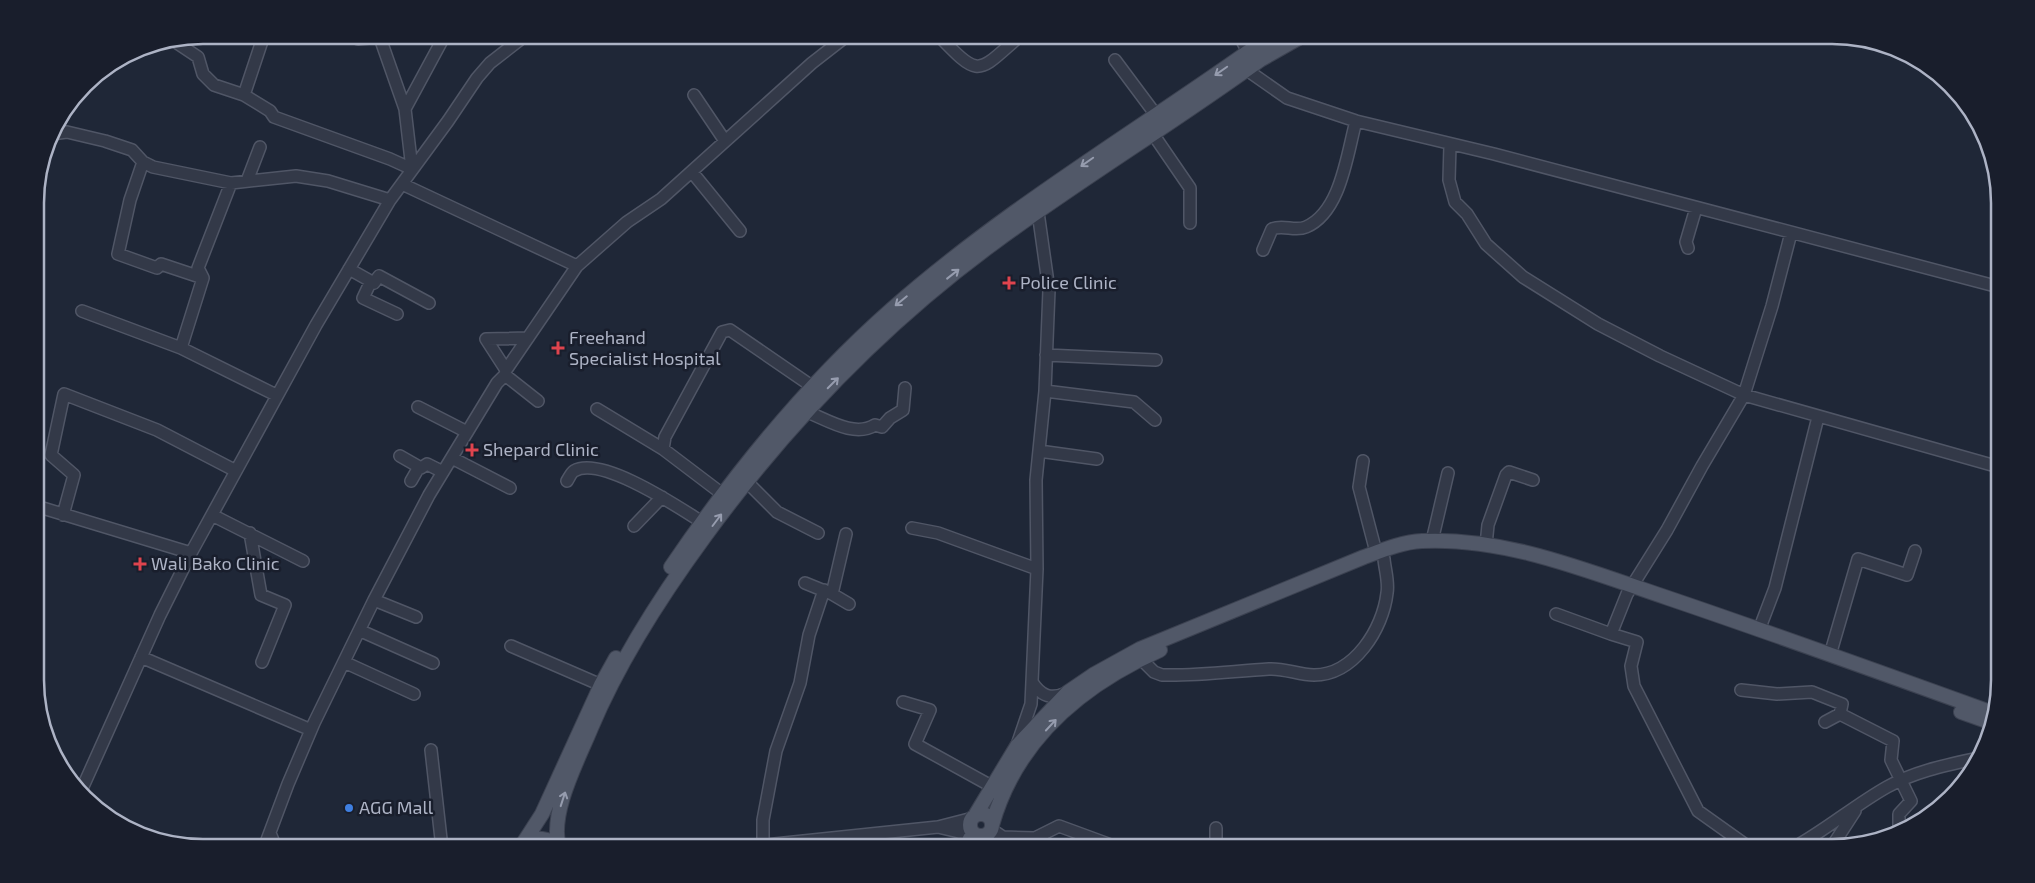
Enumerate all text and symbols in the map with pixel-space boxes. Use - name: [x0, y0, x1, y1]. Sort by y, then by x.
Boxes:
- one-way arrow: [1214, 66, 1228, 76]
- one-way arrow: [1080, 157, 1094, 167]
- one-way arrow: [946, 269, 959, 280]
- place label: Police Clinic: [1020, 271, 1117, 293]
- marker: Police Clinic: [1002, 276, 1016, 290]
- one-way arrow: [895, 296, 908, 307]
- place label: Freehand Specialist Hospital: [569, 326, 721, 369]
- marker: Freehand Specialist Hospital: [551, 341, 565, 355]
- one-way arrow: [827, 377, 839, 389]
- place label: Shepard Clinic: [483, 438, 599, 460]
- marker: Shepard Clinic: [465, 443, 479, 457]
- one-way arrow: [711, 514, 722, 527]
- place label: Wali Bako Clinic: [151, 552, 280, 574]
- marker: Wali Bako Clinic: [133, 557, 147, 571]
- one-way arrow: [1045, 718, 1057, 731]
- one-way arrow: [559, 792, 569, 808]
- place label: AGG Mall: [359, 796, 434, 818]
- marker: AGG Mall: [343, 802, 355, 814]

